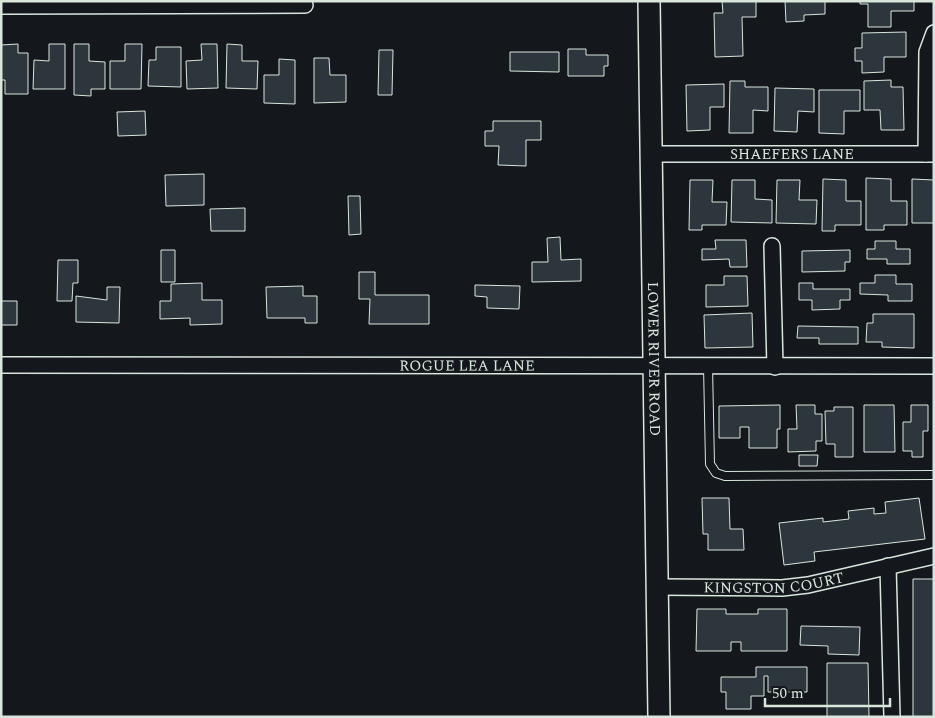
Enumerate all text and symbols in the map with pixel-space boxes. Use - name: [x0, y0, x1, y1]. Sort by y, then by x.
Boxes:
- street label: SHAEFERS LANE: [730, 143, 854, 166]
- street label: LOWER RIVER ROAD: [641, 282, 667, 436]
- street label: ROGUE LEA LANE: [399, 354, 535, 377]
- street label: KINGSTON COURT: [703, 566, 846, 600]
- scale bar: [765, 676, 890, 708]
- text: 50 m: [772, 682, 804, 705]

